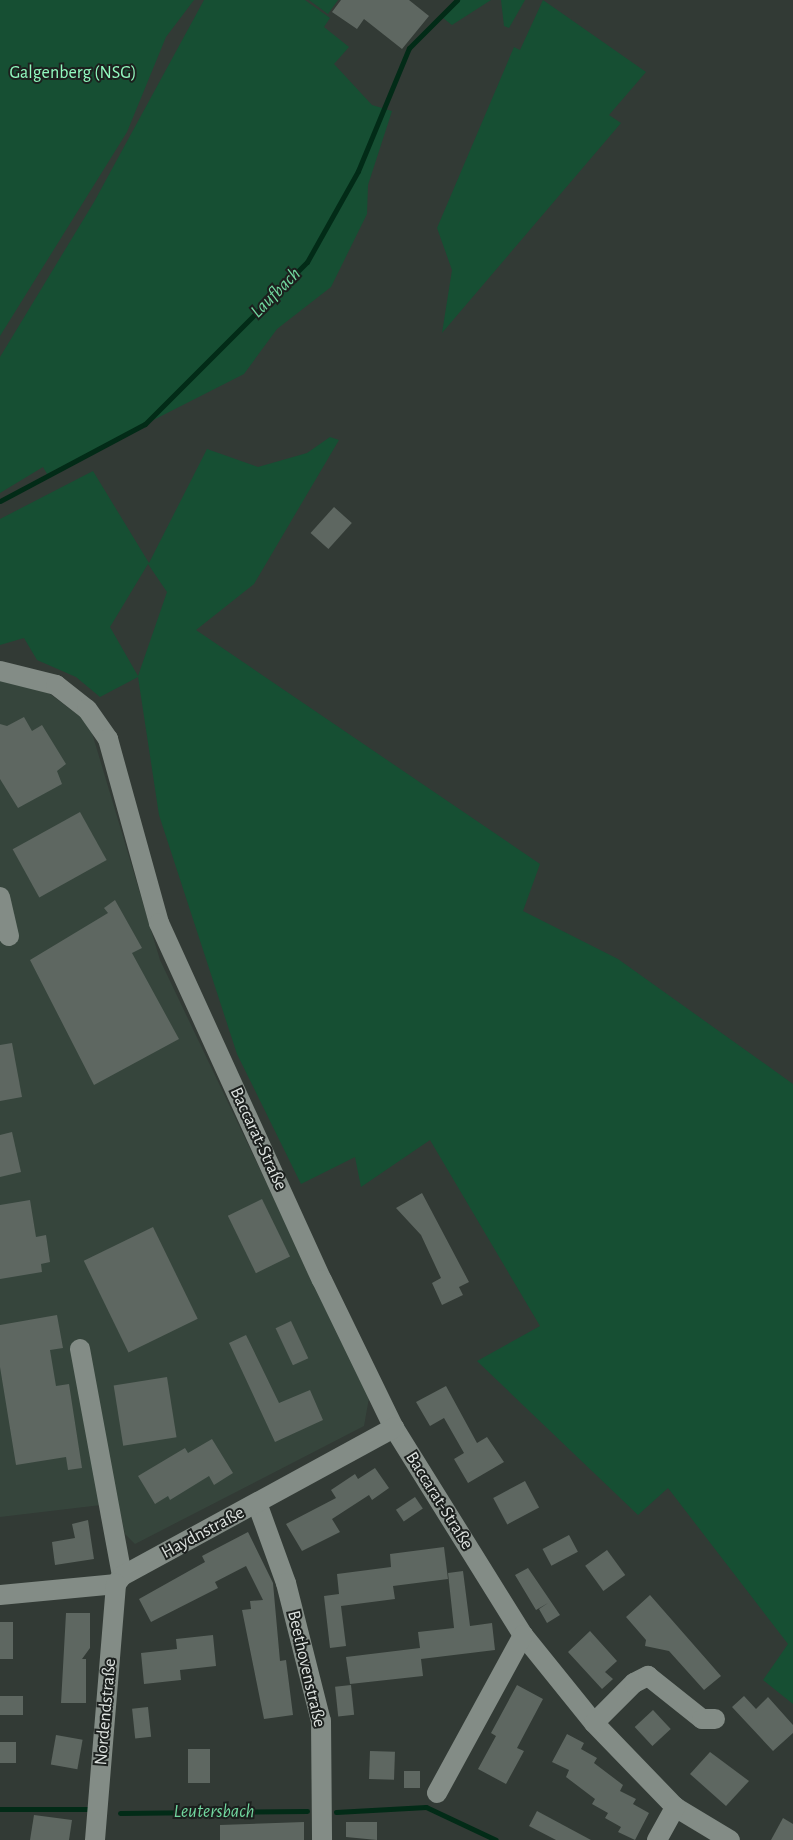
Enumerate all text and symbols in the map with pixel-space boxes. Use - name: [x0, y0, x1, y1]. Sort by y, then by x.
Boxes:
- park label: Galgenberg (NSG): [9, 62, 137, 84]
- water label: Laufbach: [246, 263, 306, 323]
- street label: Baccarat-Straße: [225, 1084, 291, 1194]
- street label: Baccarat-Straße: [400, 1448, 478, 1554]
- street label: Haydnstraße: [158, 1502, 248, 1564]
- street label: Beethovenstraße: [282, 1608, 330, 1730]
- street label: Nordendstraße: [91, 1658, 121, 1766]
- water label: Leutersbach: [174, 1801, 254, 1823]

